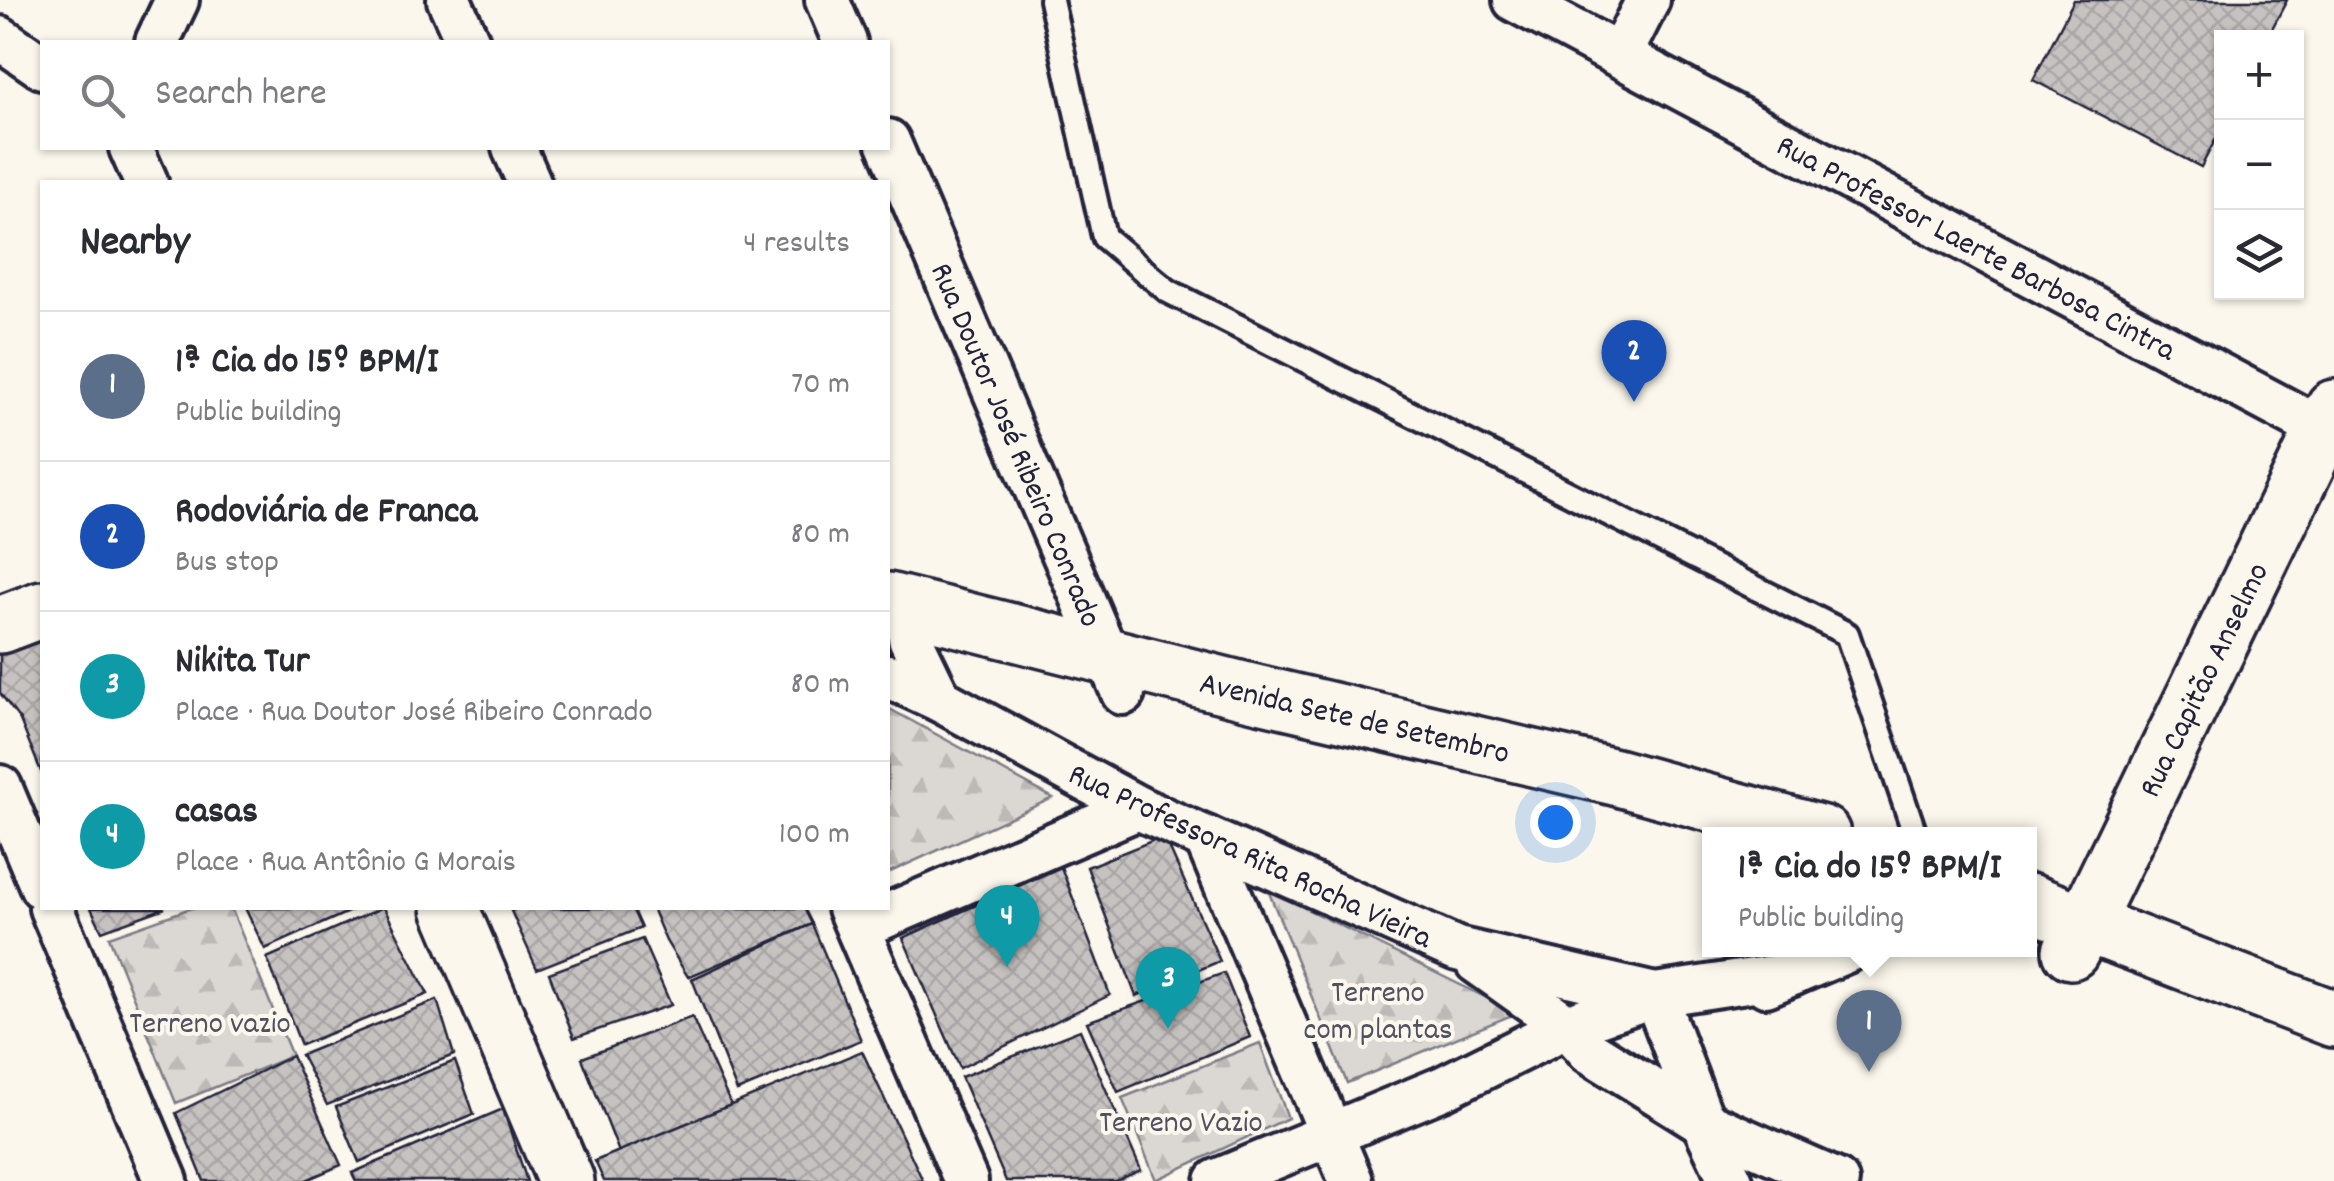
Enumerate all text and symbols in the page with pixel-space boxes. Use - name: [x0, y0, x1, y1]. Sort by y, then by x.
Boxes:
- map controls: [2214, 30, 2304, 300]
- button: +: [2214, 30, 2304, 120]
- search box: [40, 40, 890, 150]
- icon: search: [75, 68, 130, 123]
- text: Search here: [155, 68, 327, 123]
- button: −: [2214, 120, 2304, 210]
- street label: Rua Professor Laerte Barbosa Cintra: [1767, 125, 2183, 376]
- button: layers: [2214, 210, 2304, 300]
- text: Nearby: [80, 215, 190, 275]
- text: 4 results: [743, 222, 850, 268]
- street label: Rua Doutor José Ribeiro Conrado: [916, 257, 1111, 635]
- pin: 2: [1602, 320, 1666, 402]
- text: 1ª Cia do 15º BPM/I: [175, 336, 439, 391]
- text: 1: [109, 363, 116, 409]
- text: 70 m: [791, 363, 850, 409]
- text: Public building: [175, 391, 342, 437]
- text: Rodoviária de Franca: [175, 486, 477, 541]
- text: 2: [106, 513, 119, 559]
- text: 80 m: [790, 513, 850, 559]
- text: Bus stop: [175, 541, 279, 587]
- street label: Rua Capitão Anselmo: [2130, 556, 2283, 806]
- text: Nikita Tur: [175, 636, 309, 691]
- text: 3: [105, 663, 120, 709]
- text: 80 m: [790, 663, 850, 709]
- street label: Avenida Sete de Setembro: [1194, 663, 1513, 779]
- text: Place · Rua Doutor José Ribeiro Conrado: [175, 691, 653, 737]
- street label: Rua Professora Rita Rocha Vieira: [1060, 754, 1439, 964]
- text: casas: [175, 786, 258, 841]
- your location: [1530, 797, 1581, 848]
- text: 4: [106, 813, 119, 859]
- text: 100 m: [779, 813, 850, 859]
- popup: [1702, 827, 2037, 957]
- text: Place · Rua Antônio G Morais: [175, 841, 516, 887]
- text: 1ª Cia do 15º BPM/I: [1738, 842, 2001, 897]
- pin: 4: [974, 884, 1040, 967]
- text: Public building: [1738, 897, 1904, 943]
- pin: 3: [1136, 946, 1200, 1029]
- park label: Terreno com plantas: [1304, 972, 1452, 1055]
- pin: 1: [1836, 990, 1902, 1072]
- park label: Terreno vazio: [129, 1003, 291, 1049]
- park label: Terreno Vazio: [1099, 1102, 1263, 1148]

